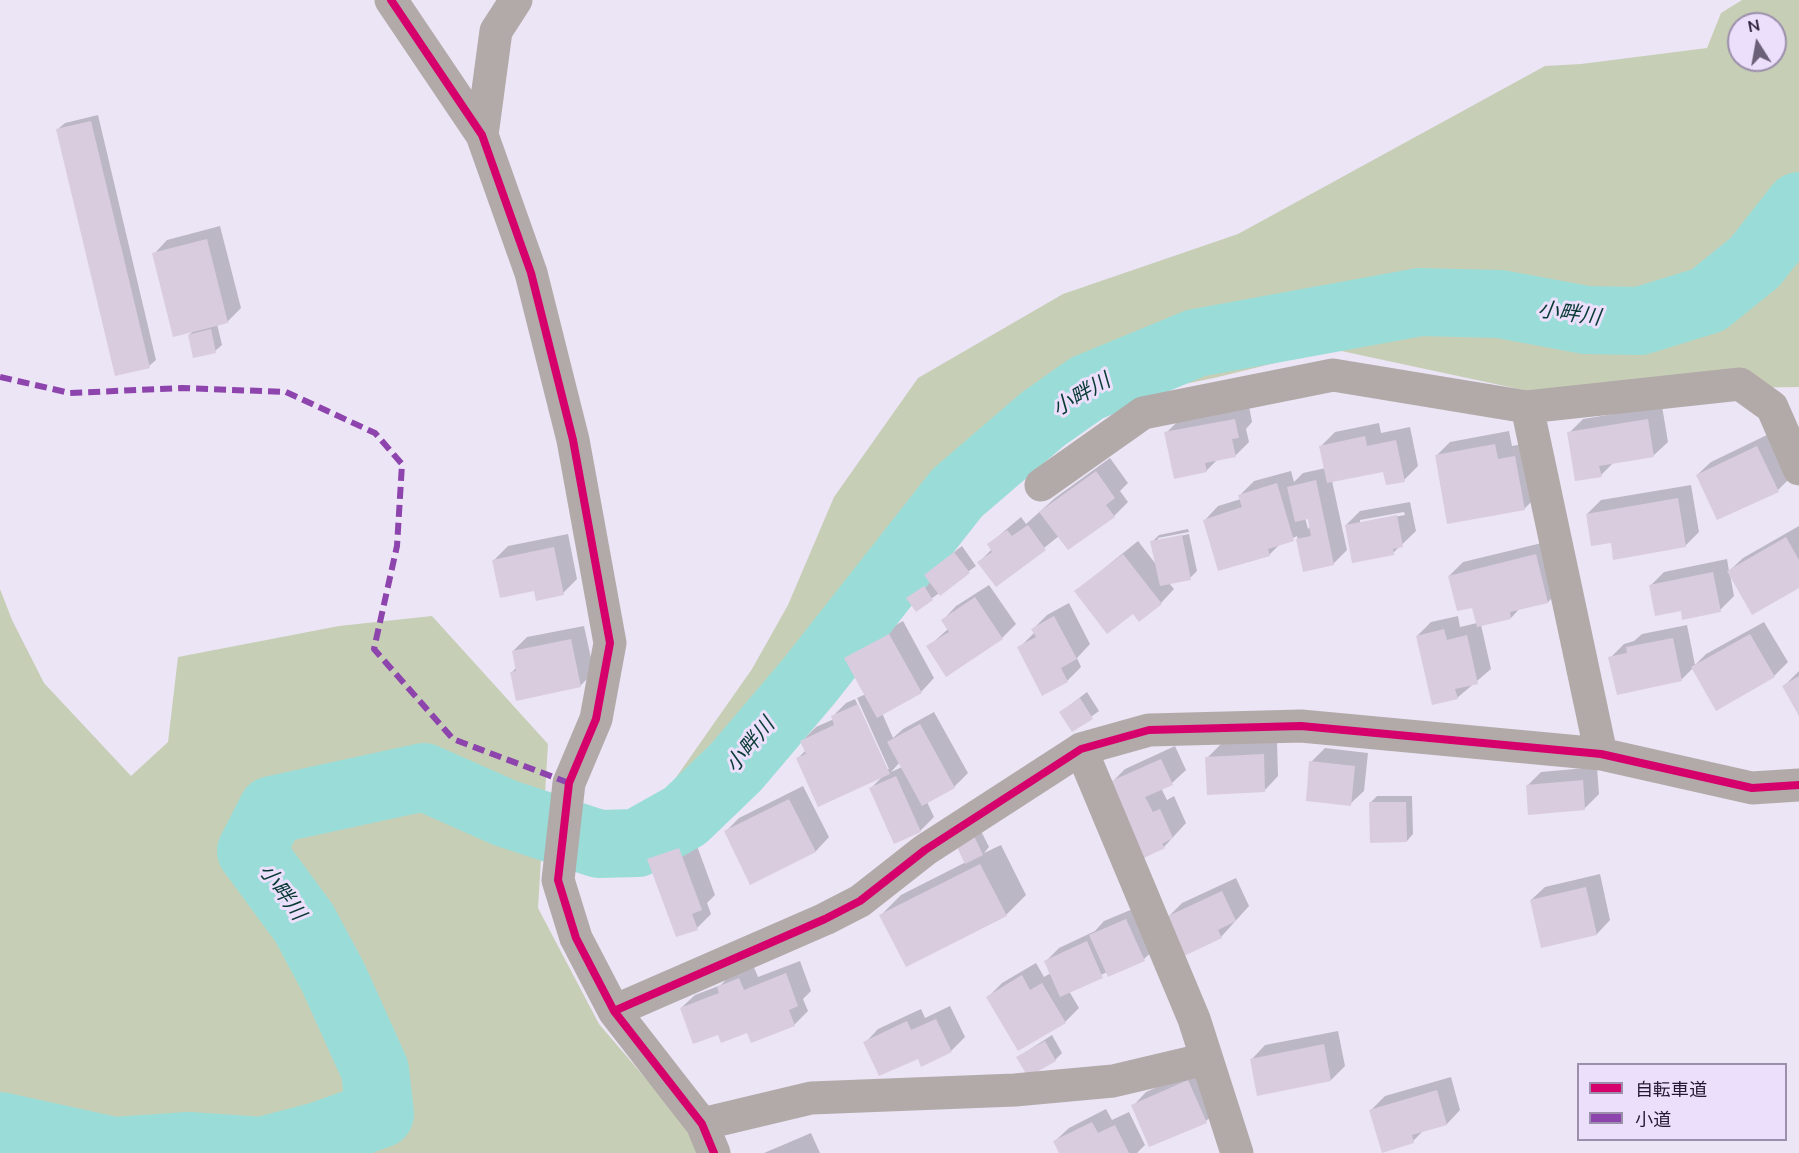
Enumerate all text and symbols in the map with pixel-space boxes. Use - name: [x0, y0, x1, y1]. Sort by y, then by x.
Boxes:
- north arrow: [1727, 12, 1787, 72]
- text: N: [1746, 14, 1762, 38]
- water label: 小畔川: [1536, 298, 1602, 332]
- water label: 小畔川: [1048, 369, 1116, 423]
- water label: 小畔川: [721, 714, 781, 778]
- water label: 小畔川: [252, 860, 310, 926]
- legend: [1577, 1063, 1787, 1141]
- text: 自転車道: [1635, 1078, 1707, 1102]
- text: 小道: [1635, 1108, 1671, 1132]

